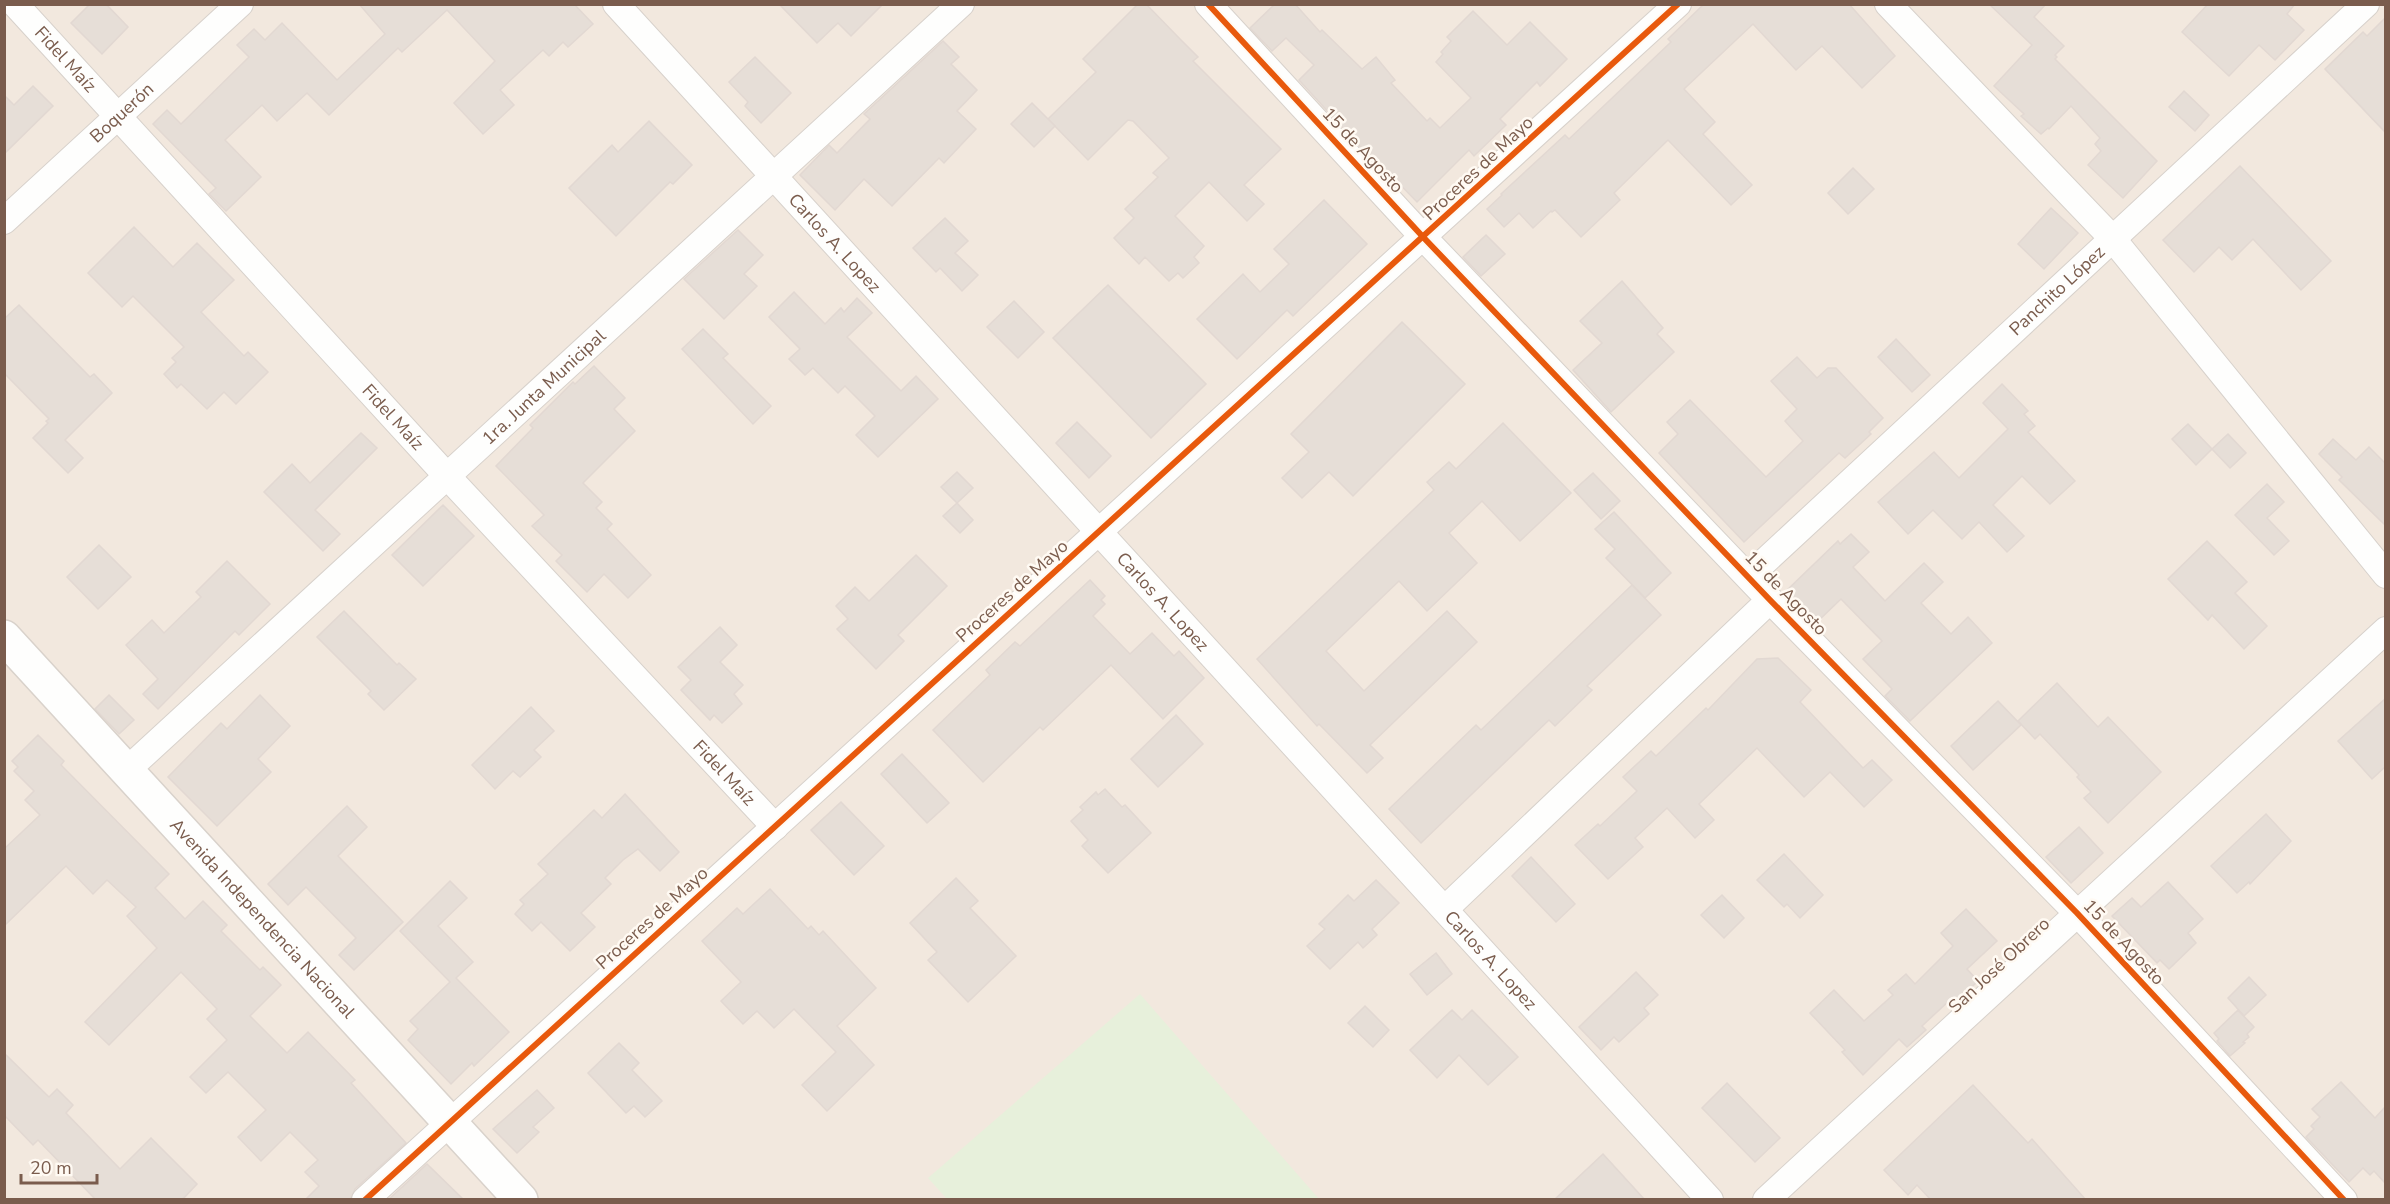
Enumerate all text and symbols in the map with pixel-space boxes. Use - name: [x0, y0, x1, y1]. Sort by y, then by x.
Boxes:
- street label: Fidel Maíz: [29, 21, 102, 98]
- street label: Boquerón: [85, 77, 159, 148]
- street label: 15 de Agosto: [1317, 102, 1409, 198]
- street label: Proceres de Mayo: [1417, 110, 1539, 226]
- street label: Carlos A. Lopez: [783, 188, 886, 298]
- street label: Panchito López: [2004, 240, 2110, 341]
- street label: 1ra. Junta Municipal: [477, 324, 611, 450]
- street label: Fidel Maíz: [357, 379, 429, 455]
- street label: Proceres de Mayo: [951, 534, 1073, 648]
- street label: 15 de Agosto: [1739, 545, 1833, 641]
- street label: Carlos A. Lopez: [1111, 547, 1214, 657]
- street label: Fidel Maíz: [688, 735, 761, 811]
- street label: Avenida Independencia Nacional: [164, 813, 361, 1024]
- street label: Proceres de Mayo: [591, 861, 713, 975]
- street label: 15 de Agosto: [2078, 894, 2170, 990]
- street label: Carlos A. Lopez: [1439, 905, 1542, 1015]
- street label: San José Obrero: [1943, 912, 2055, 1018]
- scale bar: [21, 1147, 98, 1185]
- text: 20 m: [30, 1156, 72, 1180]

